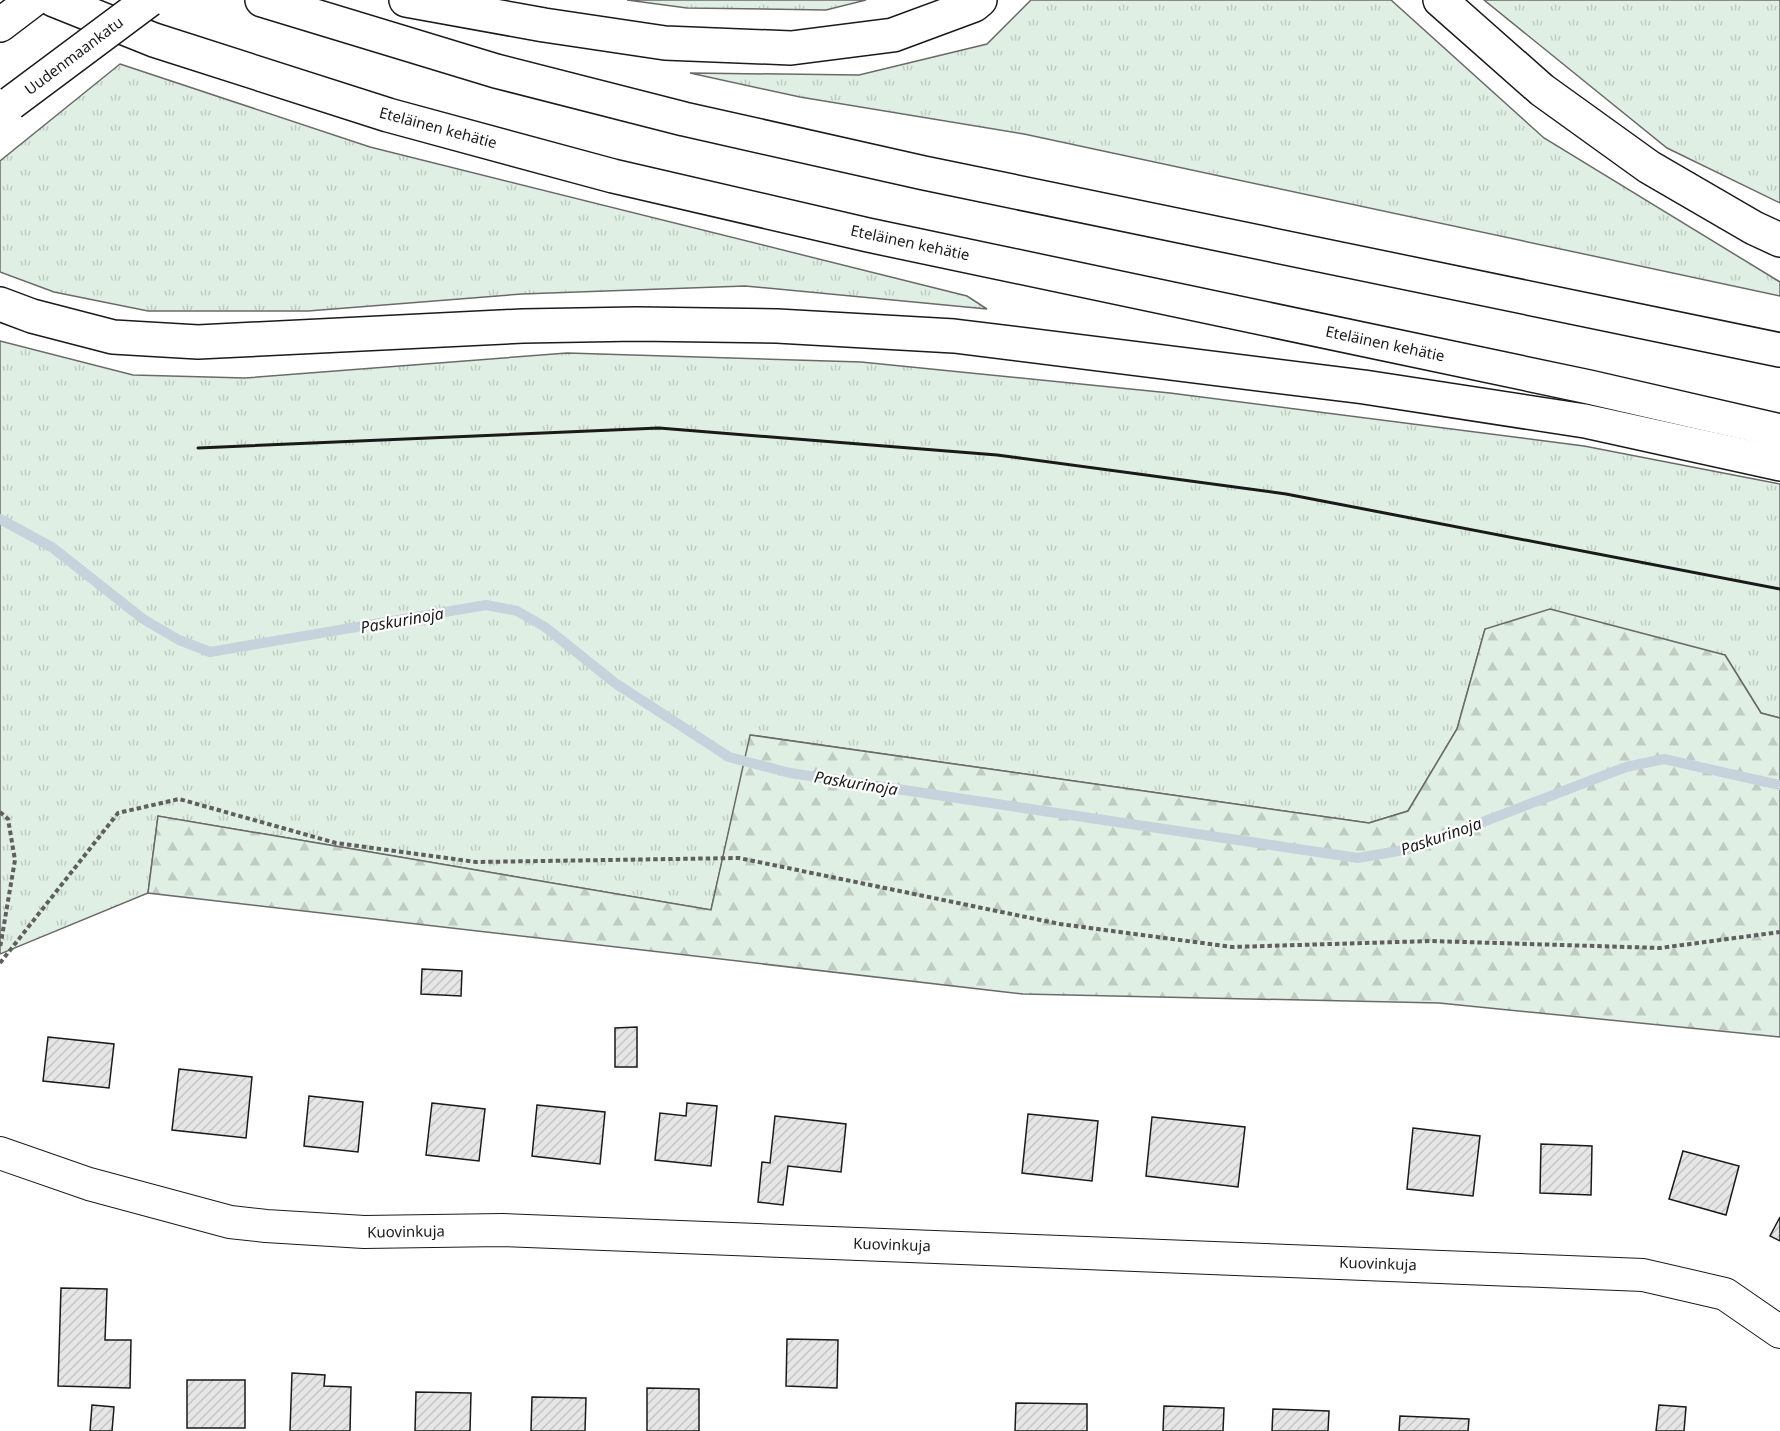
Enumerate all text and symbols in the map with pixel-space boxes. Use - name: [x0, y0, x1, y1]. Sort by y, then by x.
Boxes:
- street label: Uudenmaankatu: [20, 12, 127, 99]
- street label: Eteläinen kehätie: [377, 102, 499, 152]
- street label: Eteläinen kehätie: [849, 220, 972, 264]
- street label: Eteläinen kehätie: [1324, 321, 1447, 365]
- water label: Paskurinoja: [359, 602, 445, 638]
- water label: Paskurinoja: [813, 766, 899, 800]
- water label: Paskurinoja: [1398, 812, 1484, 860]
- street label: Kuovinkuja: [367, 1220, 445, 1242]
- street label: Kuovinkuja: [853, 1233, 931, 1255]
- street label: Kuovinkuja: [1339, 1252, 1417, 1274]

